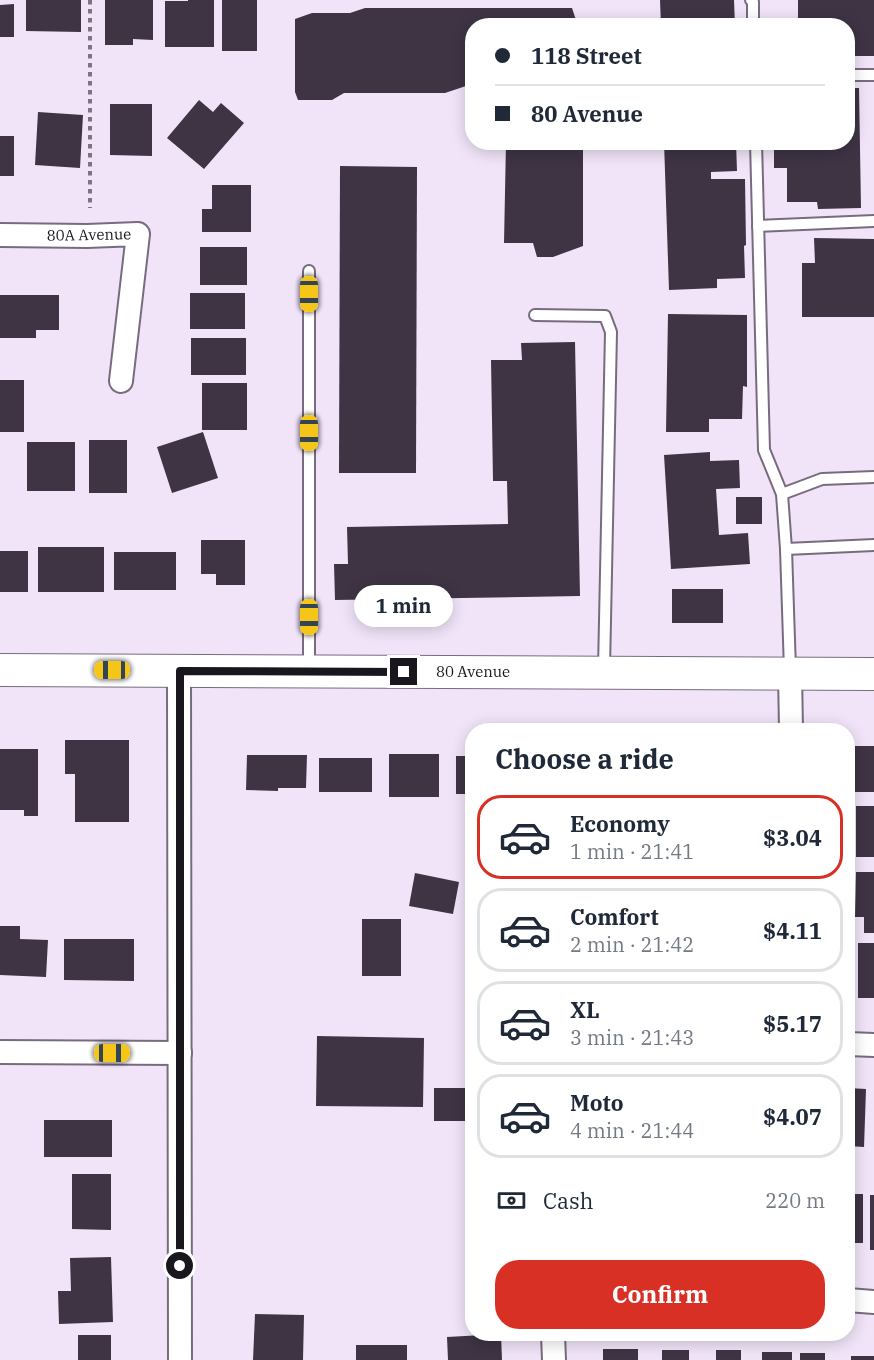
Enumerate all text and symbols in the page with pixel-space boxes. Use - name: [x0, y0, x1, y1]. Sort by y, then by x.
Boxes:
- text: 118 Street: [531, 41, 642, 70]
- text: 80 Avenue: [531, 99, 643, 128]
- street label: 80A Avenue: [47, 224, 131, 245]
- car: [300, 276, 318, 312]
- car: [300, 415, 318, 451]
- callout: 1 min: [354, 585, 454, 627]
- text: 1 min: [376, 592, 432, 619]
- car: [300, 599, 318, 635]
- route end: [390, 658, 417, 685]
- car: [94, 661, 130, 679]
- street label: 80 Avenue: [436, 662, 510, 681]
- text: Choose a ride: [495, 741, 674, 776]
- text: Economy: [570, 809, 670, 838]
- icon: car: [498, 810, 552, 864]
- text: $3.04: [763, 823, 822, 852]
- text: 1 min · 21:41: [570, 838, 694, 865]
- text: Comfort: [570, 902, 659, 931]
- icon: car: [498, 903, 552, 957]
- text: $4.11: [763, 916, 822, 945]
- text: 2 min · 21:42: [570, 931, 694, 958]
- text: XL: [570, 995, 600, 1024]
- icon: car: [498, 996, 552, 1050]
- text: $5.17: [763, 1009, 822, 1038]
- text: 3 min · 21:43: [570, 1024, 694, 1051]
- car: [94, 1044, 130, 1062]
- text: Moto: [570, 1088, 624, 1117]
- icon: car: [498, 1089, 552, 1143]
- text: $4.07: [763, 1102, 822, 1131]
- text: 4 min · 21:44: [570, 1117, 694, 1144]
- icon: cash: [495, 1184, 528, 1217]
- text: Cash: [543, 1186, 594, 1215]
- text: 220 m: [765, 1187, 825, 1214]
- route start: [166, 1252, 193, 1279]
- button: Confirm: [495, 1260, 825, 1329]

